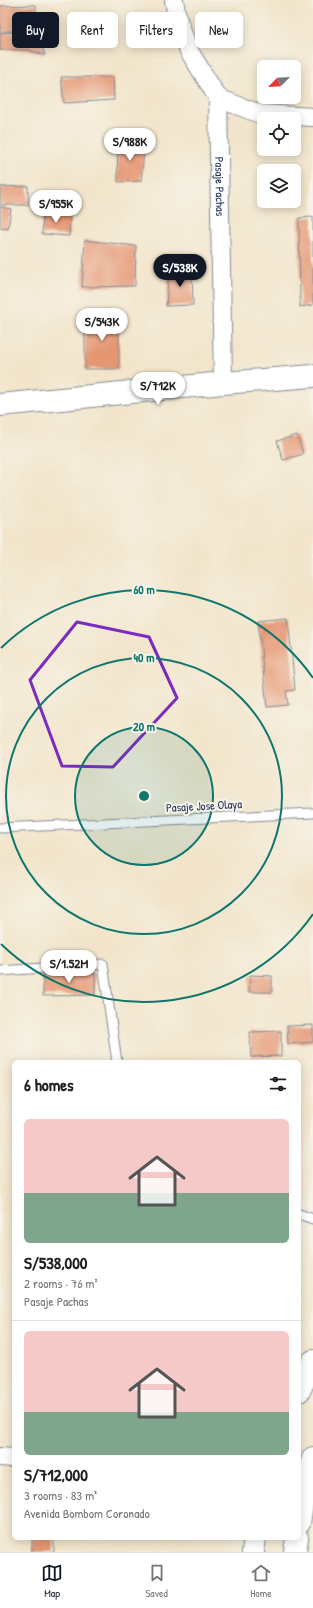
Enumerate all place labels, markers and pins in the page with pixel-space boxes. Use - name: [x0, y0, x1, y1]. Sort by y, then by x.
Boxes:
- pin: S/988K: [97, 128, 163, 162]
- pin: S/955K: [23, 190, 89, 224]
- pin: S/538K: [147, 254, 213, 288]
- pin: S/543K: [69, 308, 135, 342]
- pin: S/712K: [125, 372, 191, 406]
- centre of rings: [137, 789, 151, 803]
- pin: S/1.52M: [32, 950, 106, 984]

